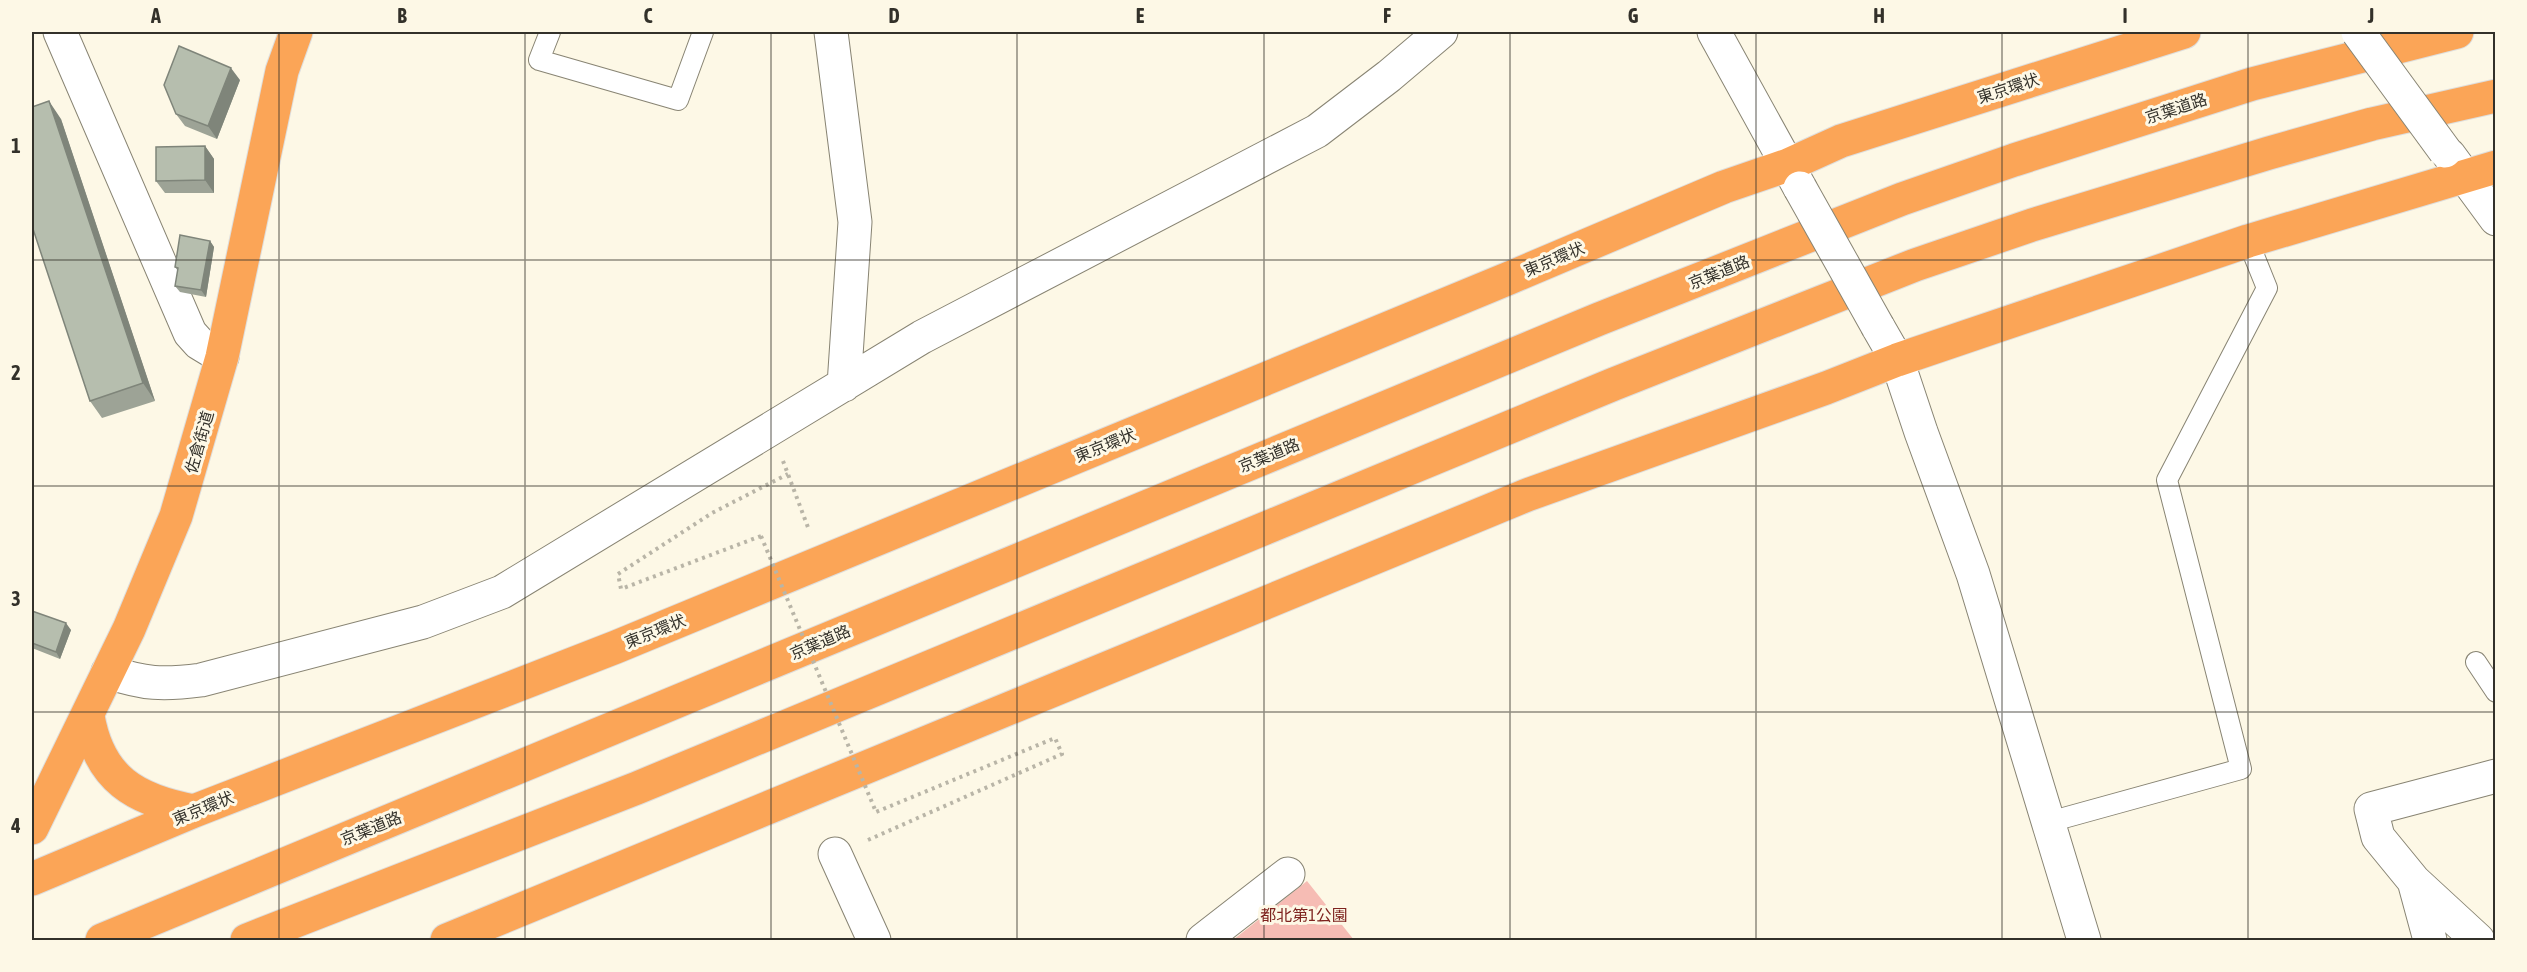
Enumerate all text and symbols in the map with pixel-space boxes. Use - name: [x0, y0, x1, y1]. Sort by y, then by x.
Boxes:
- text: A: [150, 4, 161, 27]
- text: B: [397, 4, 407, 27]
- text: C: [644, 4, 653, 27]
- text: D: [888, 4, 900, 27]
- text: E: [1136, 4, 1145, 27]
- text: F: [1383, 4, 1391, 27]
- text: G: [1628, 4, 1639, 27]
- text: H: [1873, 4, 1885, 27]
- text: I: [2122, 4, 2128, 27]
- text: J: [2367, 4, 2374, 27]
- street label: 東京環状: [1975, 70, 2041, 106]
- street label: 京葉道路: [2143, 90, 2209, 126]
- text: 1: [11, 134, 21, 157]
- street label: 東京環状: [1521, 238, 1587, 280]
- street label: 京葉道路: [1686, 252, 1752, 292]
- text: 2: [11, 361, 21, 384]
- street label: 佐倉街道: [182, 409, 216, 475]
- street label: 東京環状: [1072, 425, 1138, 465]
- street label: 京葉道路: [1236, 435, 1302, 475]
- text: 3: [11, 587, 21, 610]
- street label: 東京環状: [622, 611, 688, 651]
- street label: 京葉道路: [787, 621, 853, 663]
- street label: 東京環状: [170, 788, 236, 828]
- street label: 京葉道路: [338, 808, 404, 848]
- text: 4: [10, 814, 21, 837]
- park label: 都北第1公園: [1260, 906, 1348, 924]

